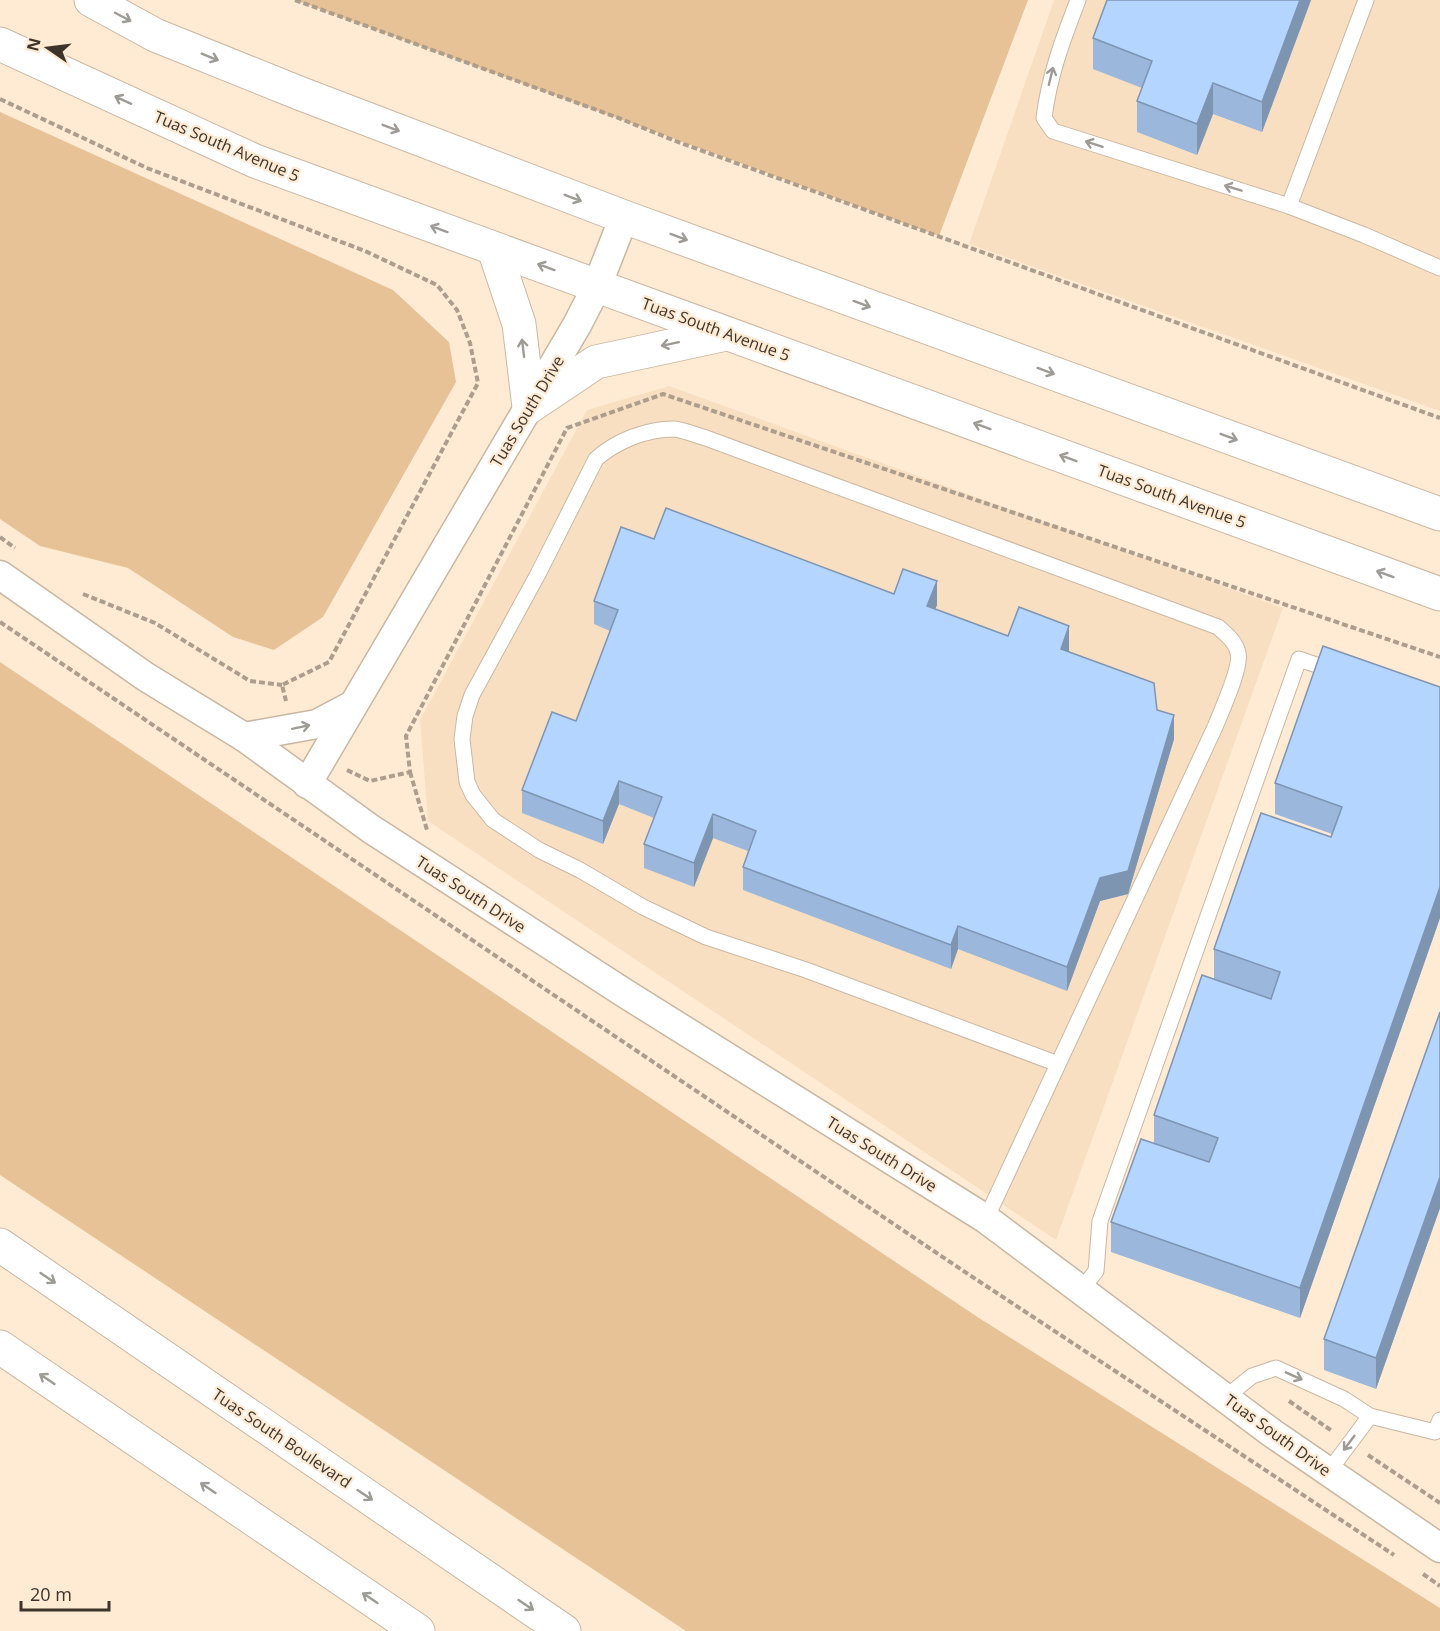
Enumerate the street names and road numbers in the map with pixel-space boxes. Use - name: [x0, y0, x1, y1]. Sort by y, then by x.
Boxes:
- street label: Tuas South Avenue 5: [151, 105, 303, 187]
- street label: Tuas South Avenue 5: [639, 292, 793, 366]
- street label: Tuas South Drive: [485, 351, 569, 471]
- street label: Tuas South Avenue 5: [1095, 459, 1249, 533]
- street label: Tuas South Drive: [412, 850, 530, 938]
- street label: Tuas South Drive: [823, 1111, 941, 1197]
- street label: Tuas South Boulevard: [208, 1383, 356, 1493]
- street label: Tuas South Drive: [1220, 1389, 1336, 1481]

